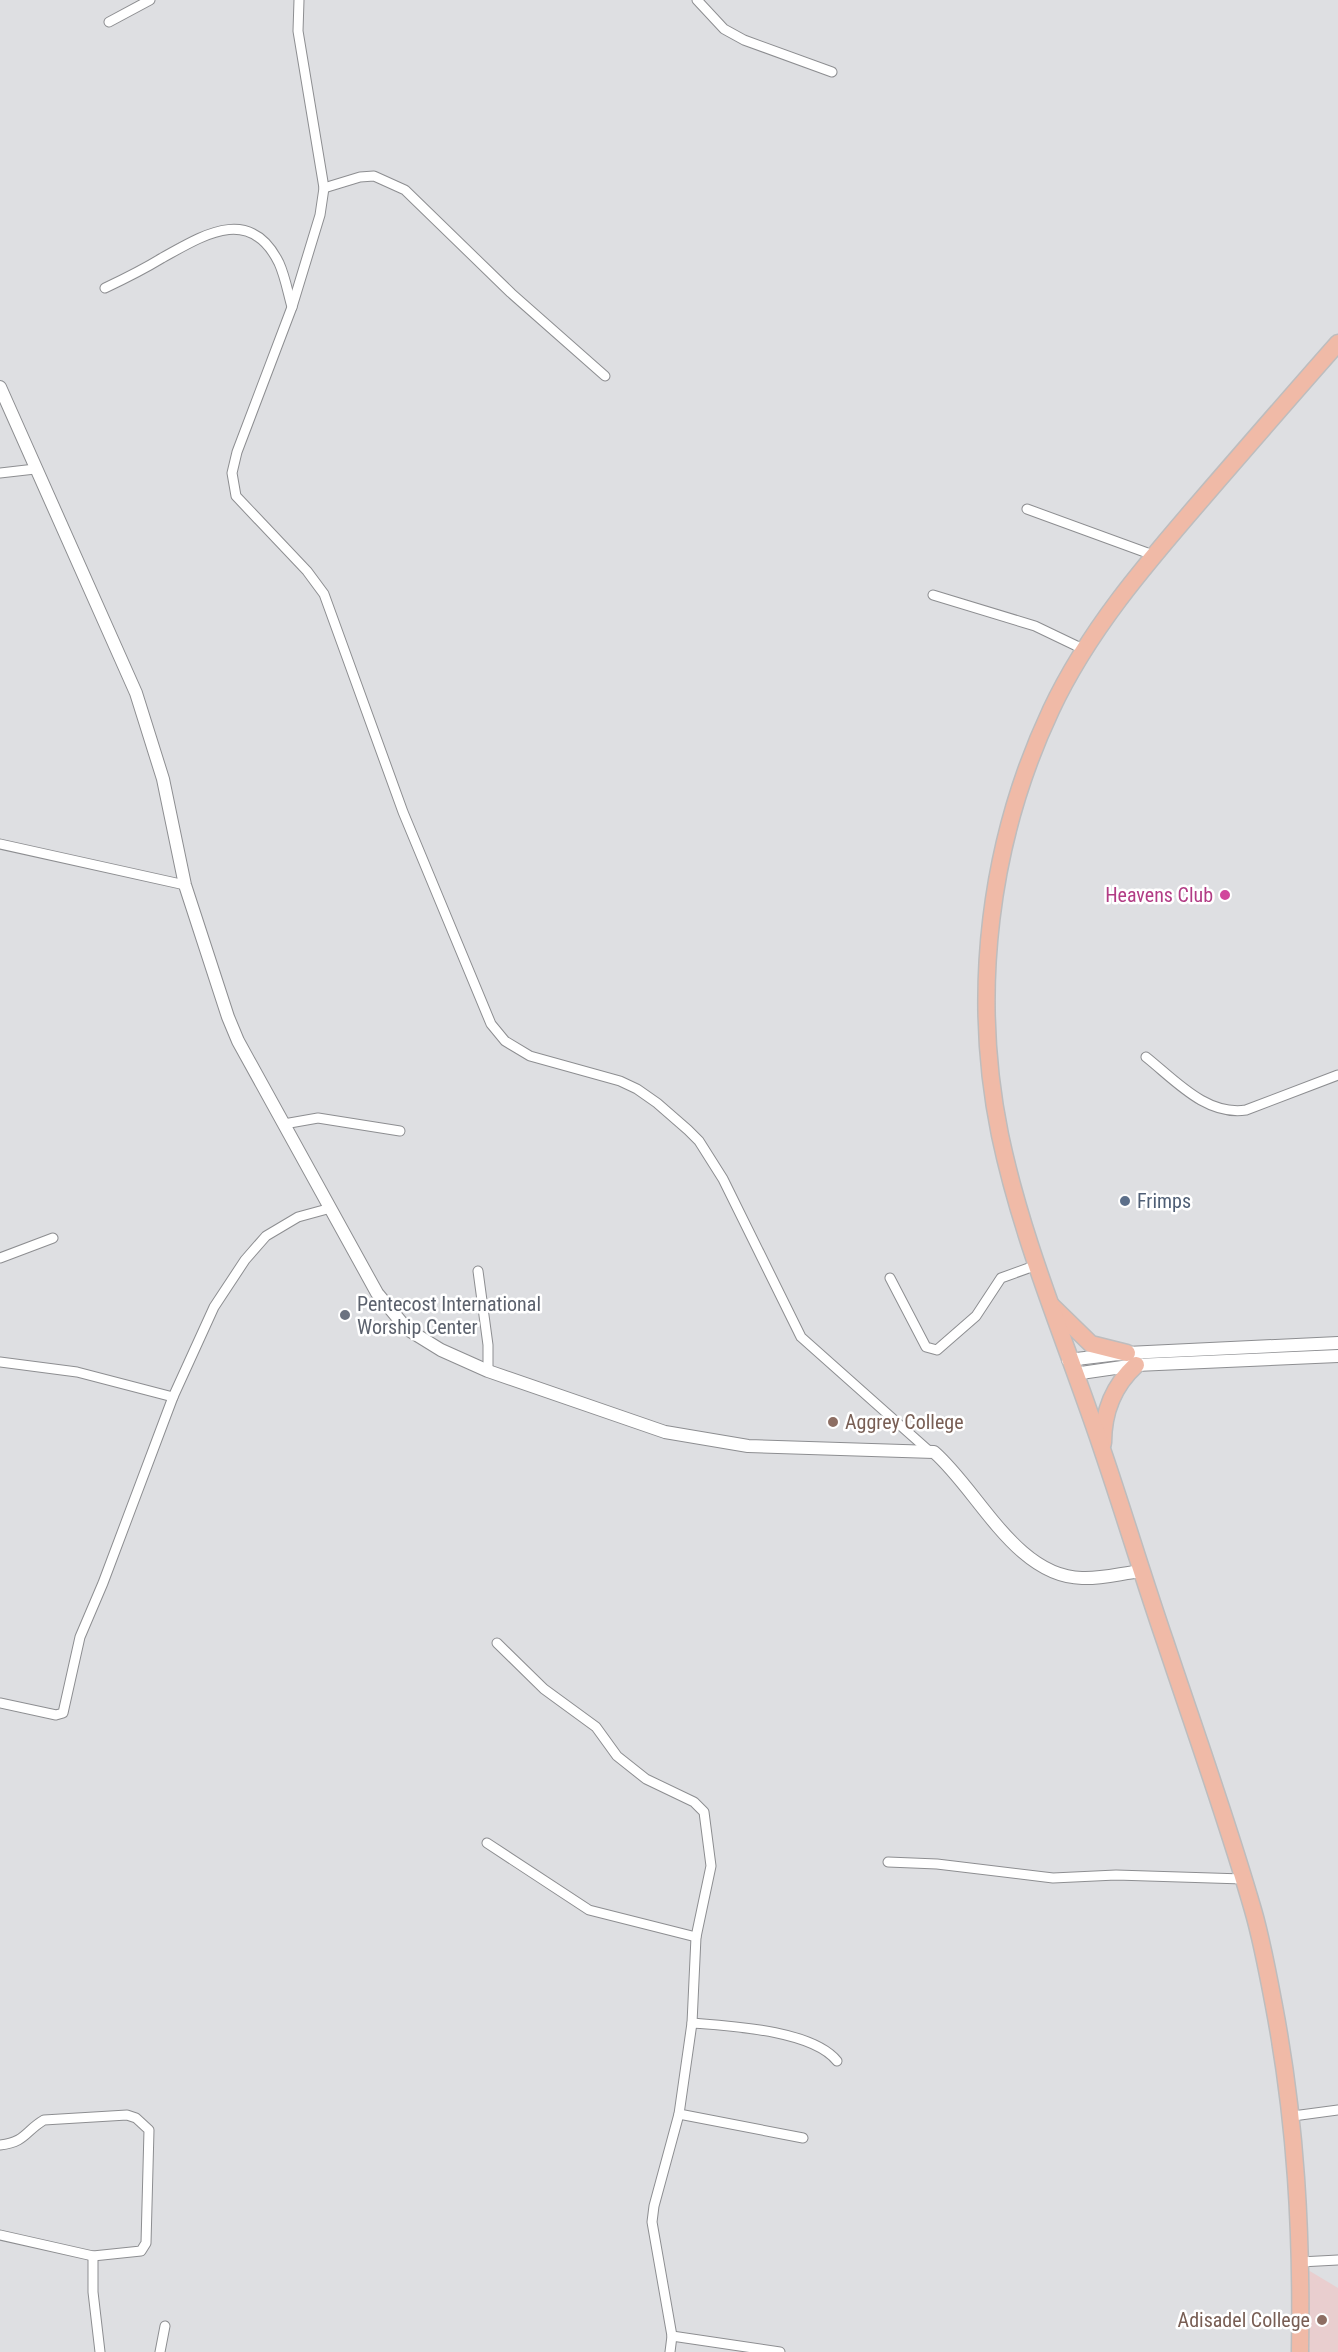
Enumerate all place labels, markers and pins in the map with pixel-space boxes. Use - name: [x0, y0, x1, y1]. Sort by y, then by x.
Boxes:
- place label: Heavens Club: [1105, 883, 1213, 907]
- marker: Heavens Club: [1218, 888, 1232, 902]
- place label: Frimps: [1137, 1189, 1191, 1213]
- marker: Frimps: [1118, 1194, 1132, 1208]
- place label: Pentecost International Worship Center: [357, 1292, 541, 1339]
- marker: Pentecost International Worship Center: [338, 1308, 352, 1322]
- place label: Aggrey College: [845, 1410, 964, 1434]
- marker: Aggrey College: [826, 1415, 840, 1429]
- place label: Adisadel College: [1178, 2308, 1310, 2332]
- marker: Adisadel College: [1315, 2313, 1329, 2327]

